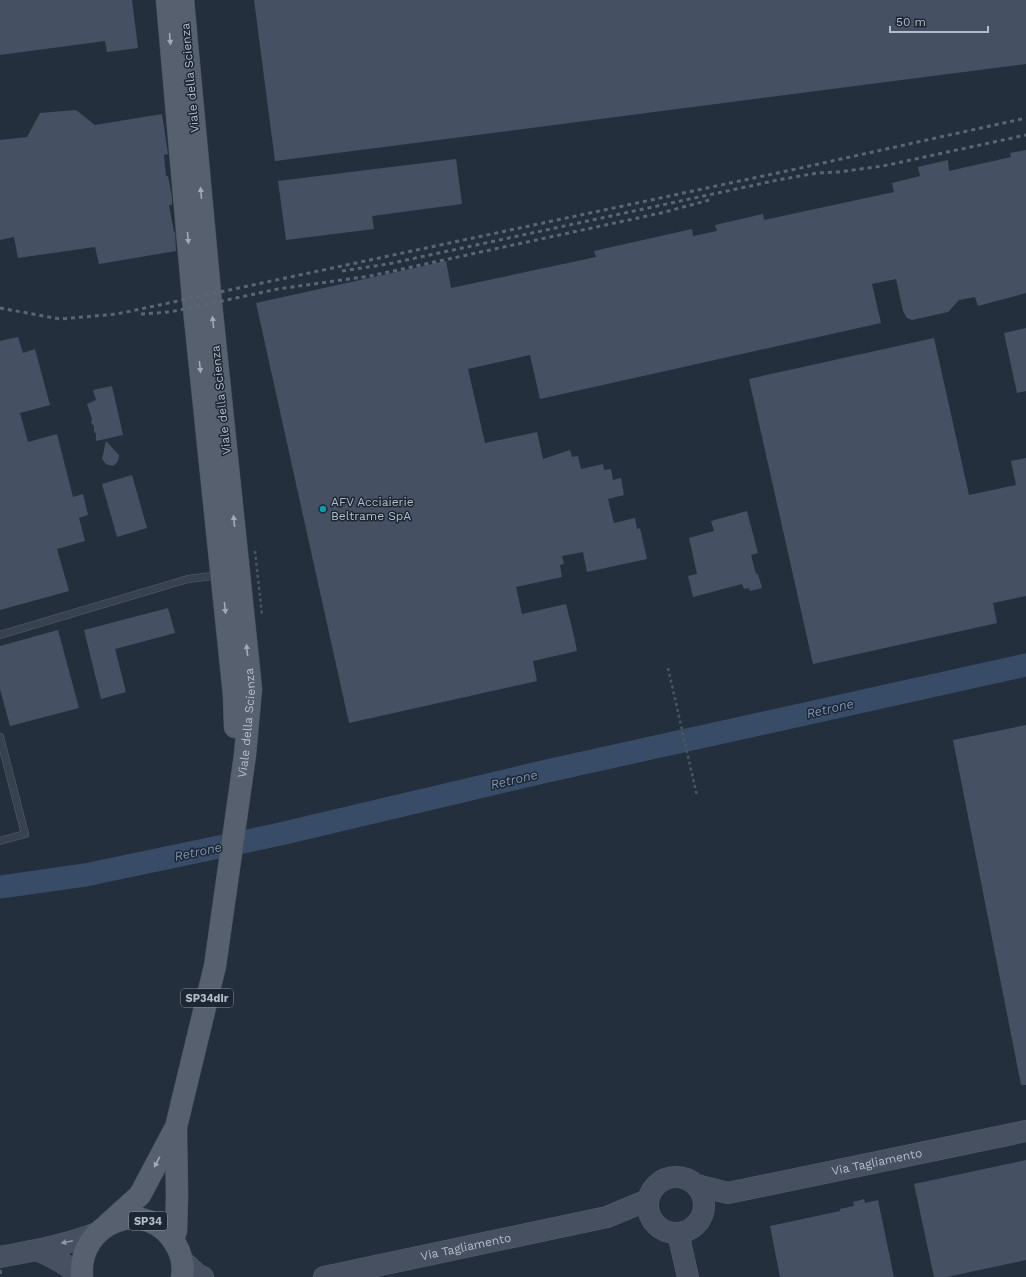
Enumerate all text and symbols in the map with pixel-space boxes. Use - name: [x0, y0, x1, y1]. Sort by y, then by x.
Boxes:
- scale bar: [890, 8, 988, 34]
- text: 50 m: [896, 15, 926, 29]
- street label: Viale della Scienza: [178, 22, 202, 133]
- one-way arrow: [167, 33, 174, 45]
- one-way arrow: [198, 187, 204, 199]
- one-way arrow: [184, 232, 191, 244]
- one-way arrow: [210, 316, 217, 328]
- street label: Viale della Scienza: [208, 344, 234, 455]
- one-way arrow: [197, 361, 203, 374]
- place label: AFV Acciaierie Beltrame SpA: [331, 495, 414, 523]
- marker: AFV Acciaierie Beltrame SpA: [318, 504, 328, 514]
- one-way arrow: [230, 515, 237, 527]
- one-way arrow: [222, 602, 229, 614]
- one-way arrow: [243, 644, 250, 657]
- street label: Viale della Scienza: [235, 667, 258, 779]
- water label: Retrone: [805, 696, 855, 721]
- water label: Retrone: [489, 767, 539, 792]
- water label: Retrone: [173, 839, 223, 864]
- road number: SP34dir: [181, 989, 233, 1007]
- street label: Via Tagliamento: [830, 1146, 923, 1178]
- one-way arrow: [154, 1156, 161, 1168]
- road number: SP34: [129, 1212, 167, 1230]
- street label: Via Tagliamento: [419, 1231, 512, 1263]
- one-way arrow: [61, 1240, 73, 1246]

